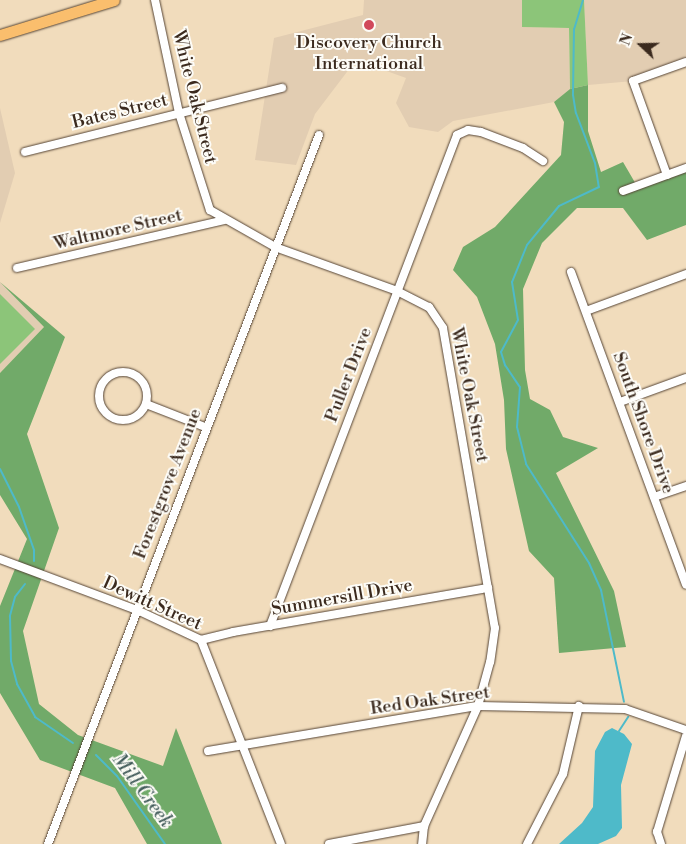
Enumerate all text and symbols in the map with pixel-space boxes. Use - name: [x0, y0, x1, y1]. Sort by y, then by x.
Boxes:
- marker: Discovery Church International: [363, 19, 375, 31]
- north arrow: [616, 20, 666, 70]
- street label: White Oak Street: [167, 28, 221, 166]
- text: N: [617, 31, 637, 48]
- place label: Discovery Church International: [296, 33, 442, 76]
- street label: Bates Street: [70, 90, 170, 134]
- street label: Waltmore Street: [52, 205, 184, 255]
- street label: Puller Drive: [321, 325, 377, 425]
- street label: White Oak Street: [445, 326, 493, 464]
- street label: South Shore Drive: [607, 349, 679, 497]
- street label: Forestgrove Avenue: [129, 406, 207, 562]
- street label: Dewitt Street: [99, 572, 205, 636]
- street label: Summersill Drive: [270, 575, 414, 621]
- street label: Red Oak Street: [369, 682, 491, 720]
- water label: Mill Creek: [107, 749, 177, 833]

